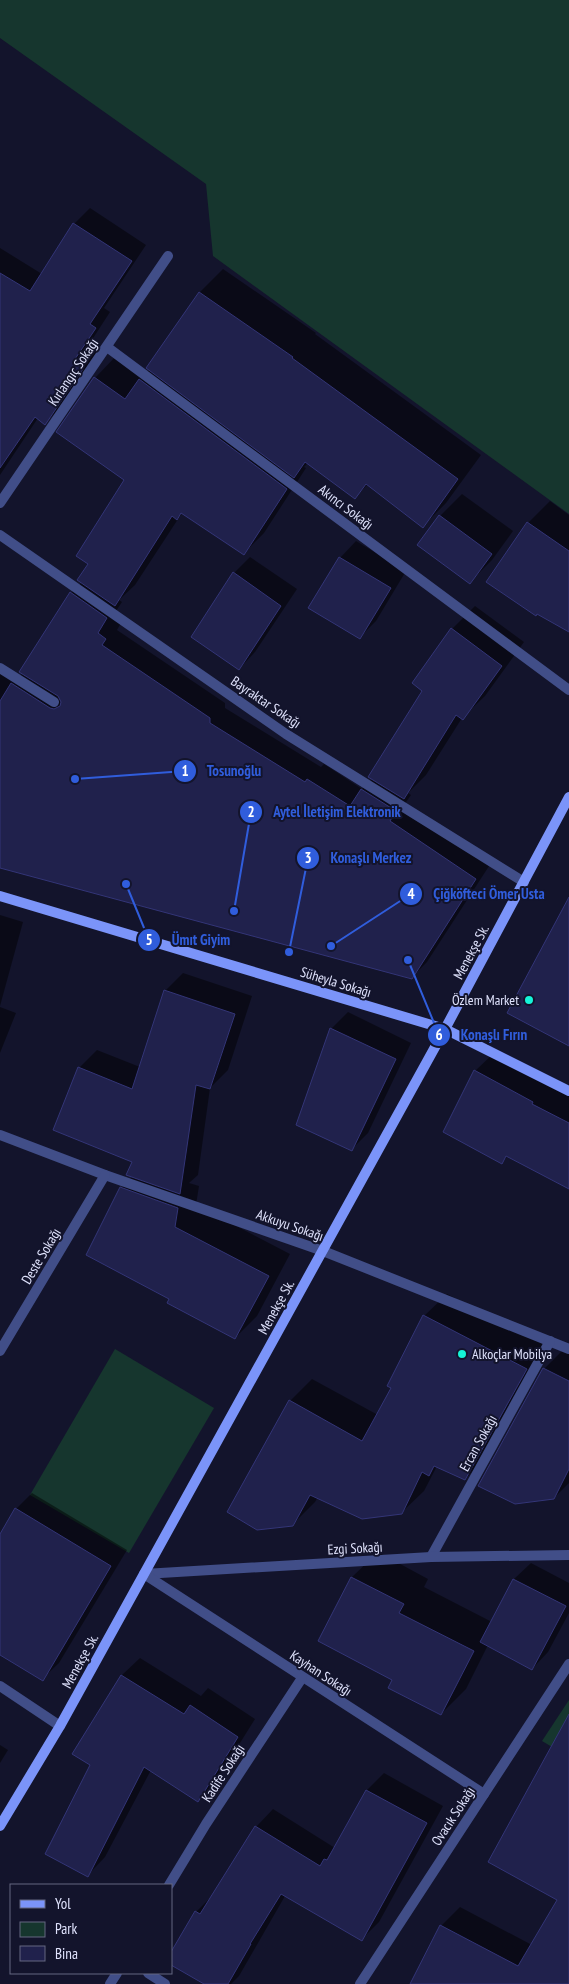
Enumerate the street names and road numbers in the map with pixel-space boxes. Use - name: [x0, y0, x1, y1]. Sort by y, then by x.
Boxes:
- street label: Kırlangıç Sokağı: [44, 335, 102, 409]
- street label: Akıncı Sokağı: [315, 480, 377, 534]
- street label: Bayraktar Sokağı: [227, 672, 305, 732]
- street label: Menekşe Sk.: [449, 922, 493, 982]
- street label: Süheyla Sokağı: [298, 963, 374, 1001]
- street label: Akkuyu Sokağı: [254, 1205, 326, 1245]
- street label: Deste Sokağı: [17, 1225, 65, 1287]
- street label: Menekşe Sk.: [254, 1277, 298, 1337]
- street label: Ercan Sokağı: [455, 1412, 501, 1474]
- street label: Ezgi Sokağı: [327, 1538, 383, 1558]
- street label: Menekşe Sk.: [58, 1631, 102, 1691]
- street label: Kayhan Sokağı: [287, 1646, 355, 1700]
- street label: Kadife Sokağı: [198, 1741, 248, 1805]
- street label: Ovacık Sokağı: [427, 1783, 479, 1849]

